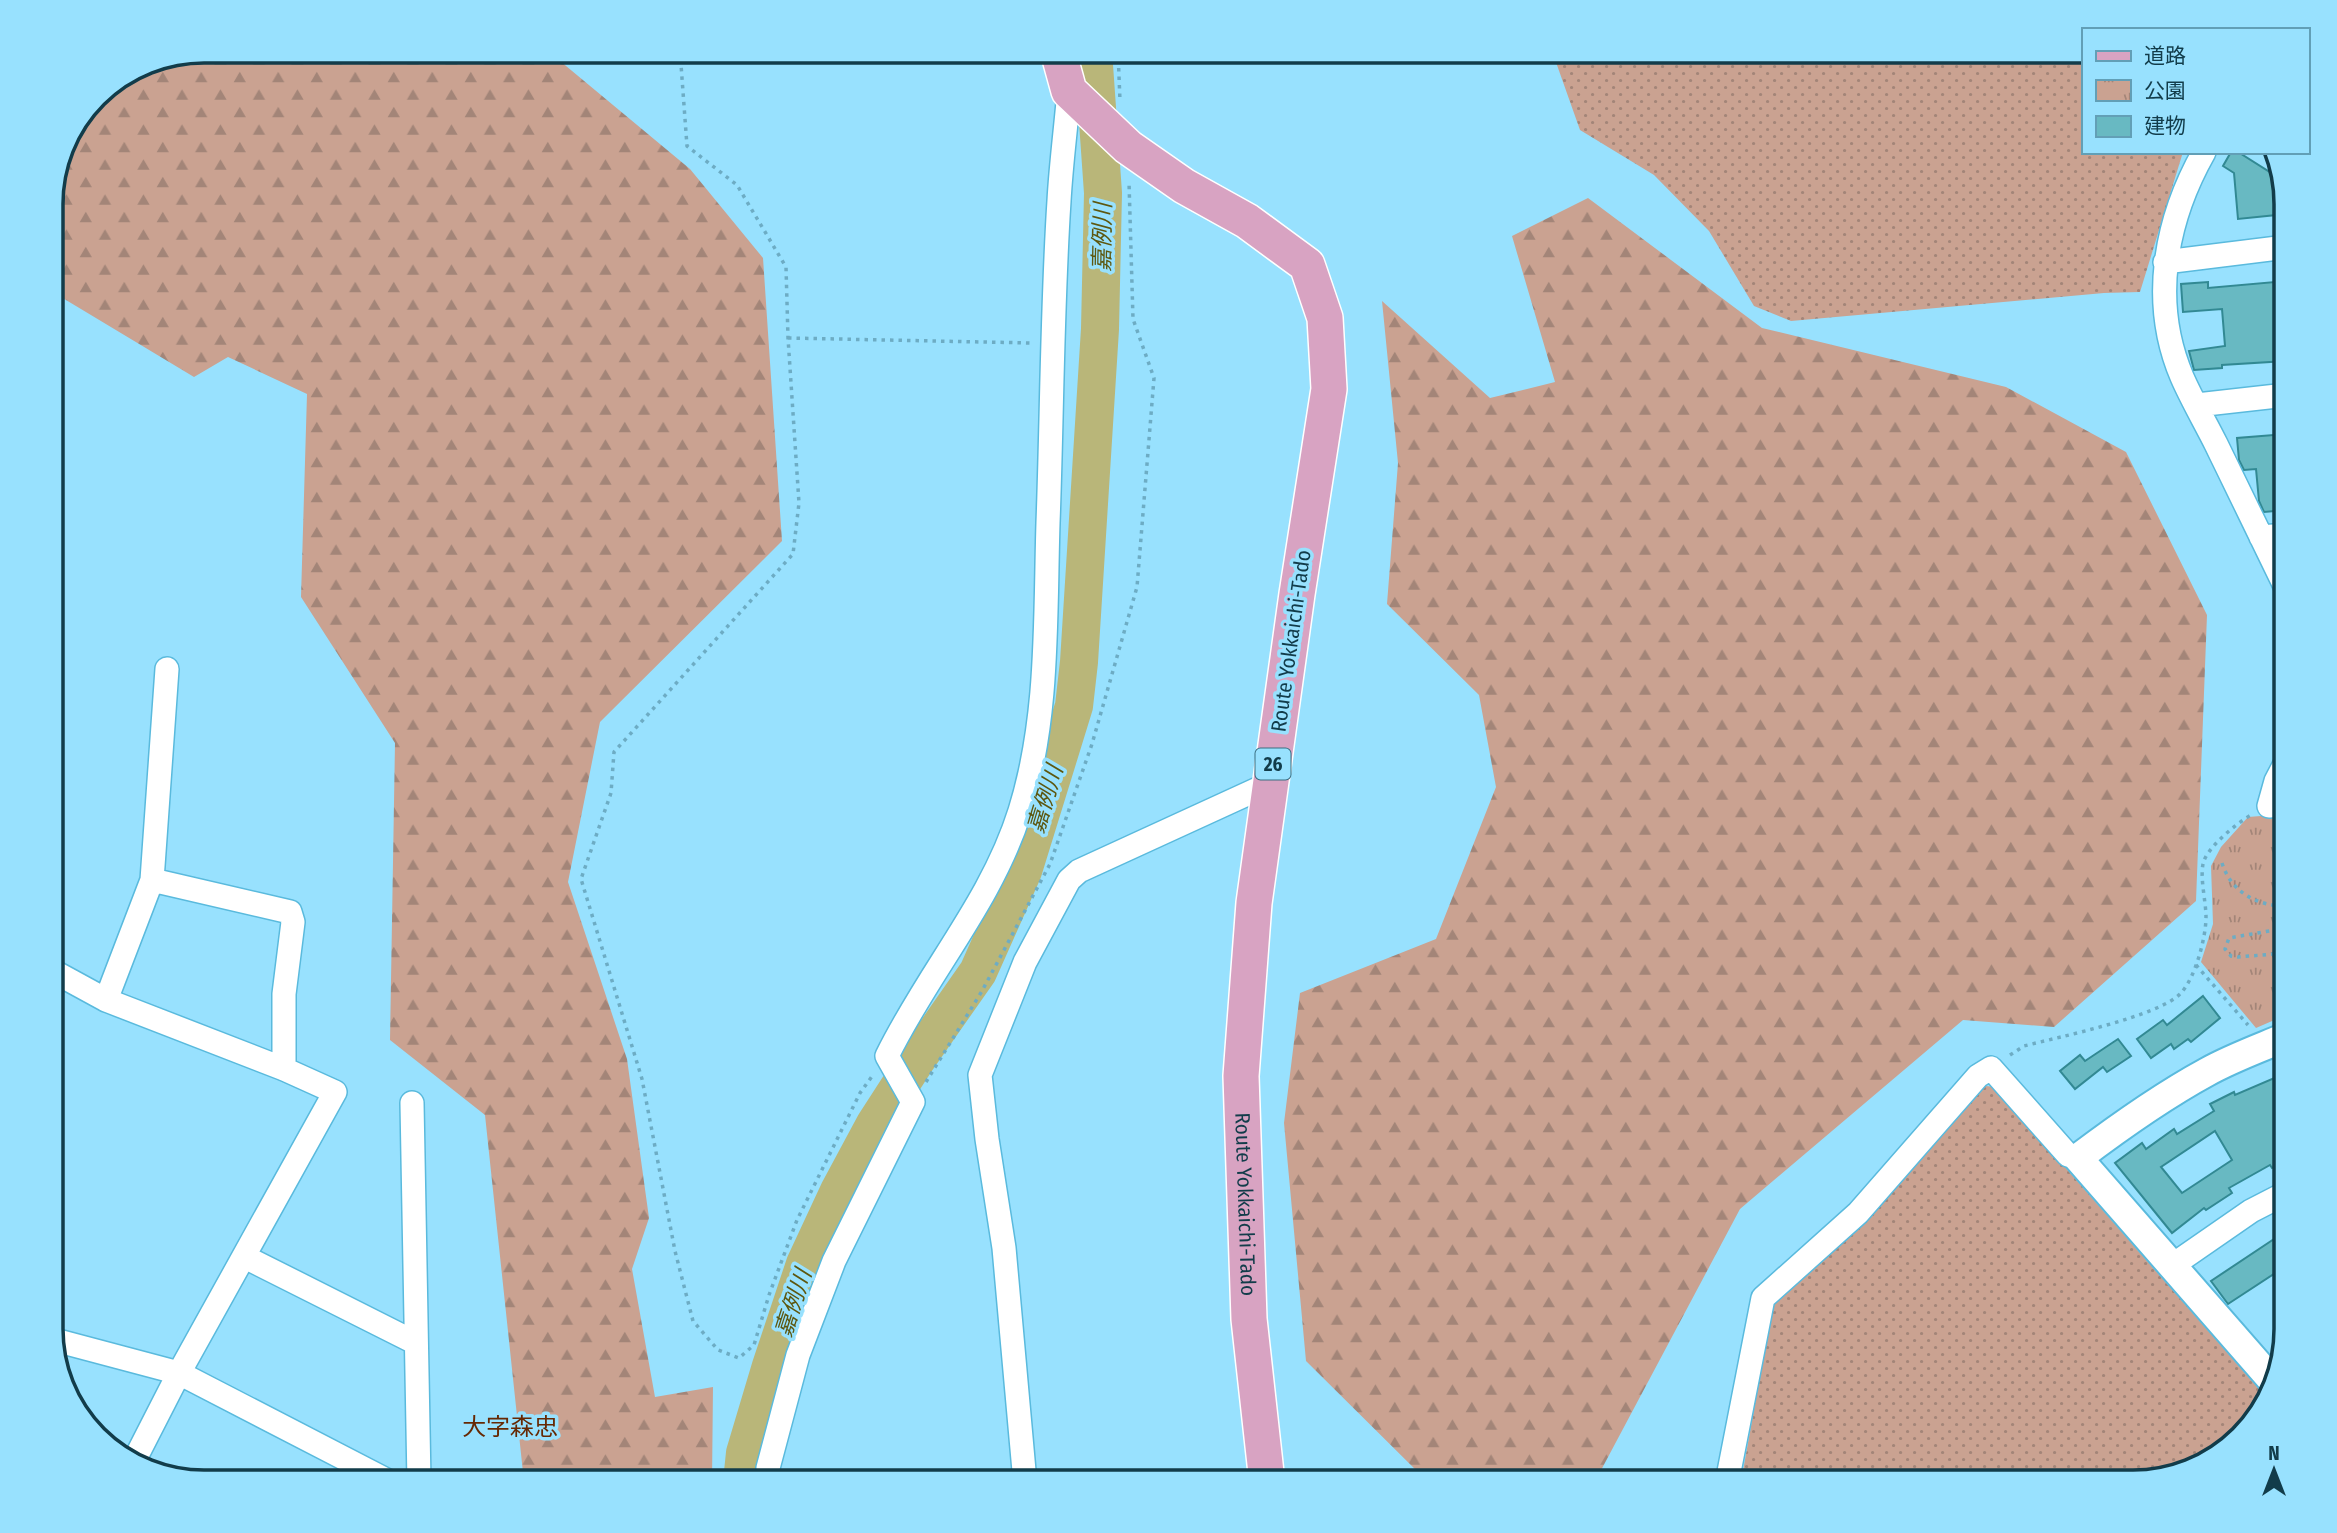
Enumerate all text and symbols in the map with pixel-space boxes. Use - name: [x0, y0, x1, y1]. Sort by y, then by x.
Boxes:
- legend: [2082, 28, 2309, 154]
- text: 道路: [2144, 43, 2186, 69]
- text: 公園: [2144, 78, 2186, 104]
- text: 建物: [2144, 113, 2186, 139]
- water label: 嘉例川: [1087, 199, 1117, 272]
- street label: Route Yokkaichi-Tado: [1265, 548, 1317, 734]
- road number: 26: [1256, 748, 1290, 779]
- water label: 嘉例川: [1022, 759, 1069, 836]
- street label: Route Yokkaichi-Tado: [1229, 1112, 1261, 1297]
- water label: 嘉例川: [769, 1263, 818, 1340]
- district label: 大字森忠: [462, 1413, 558, 1441]
- north arrow: [2239, 1435, 2309, 1505]
- text: N: [2268, 1442, 2280, 1465]

